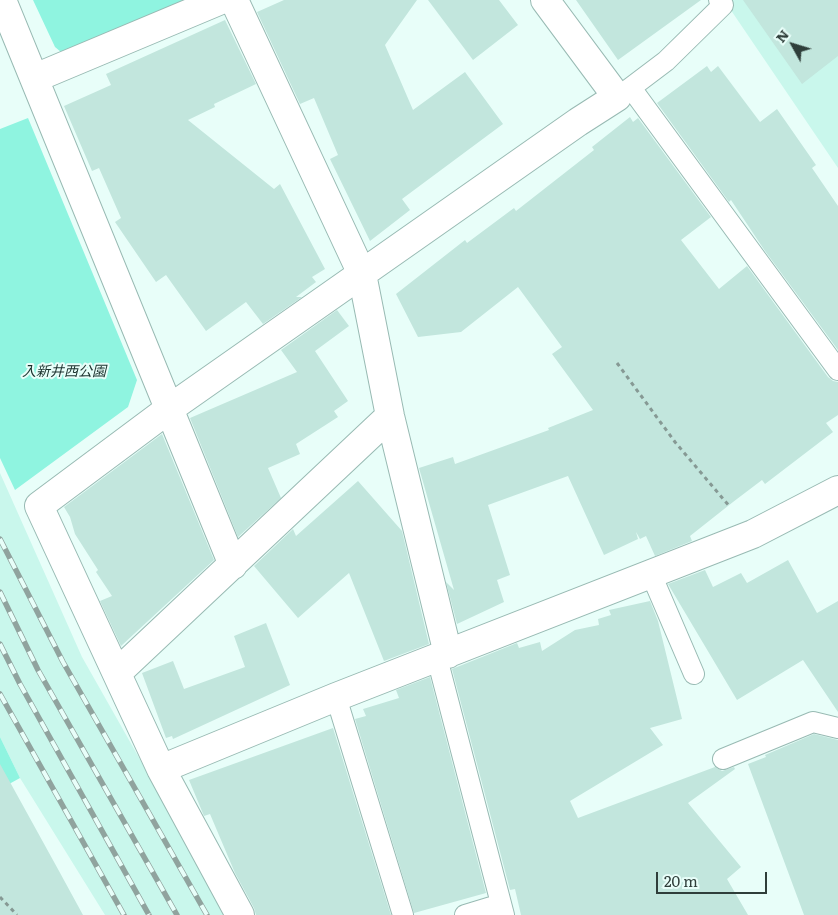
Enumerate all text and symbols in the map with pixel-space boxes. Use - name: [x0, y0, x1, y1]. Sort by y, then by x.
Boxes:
- north arrow: [768, 20, 818, 70]
- text: N: [770, 25, 793, 46]
- park label: 入新井西公園: [22, 364, 106, 380]
- scale bar: [658, 862, 769, 894]
- text: 20 m: [664, 869, 698, 892]

